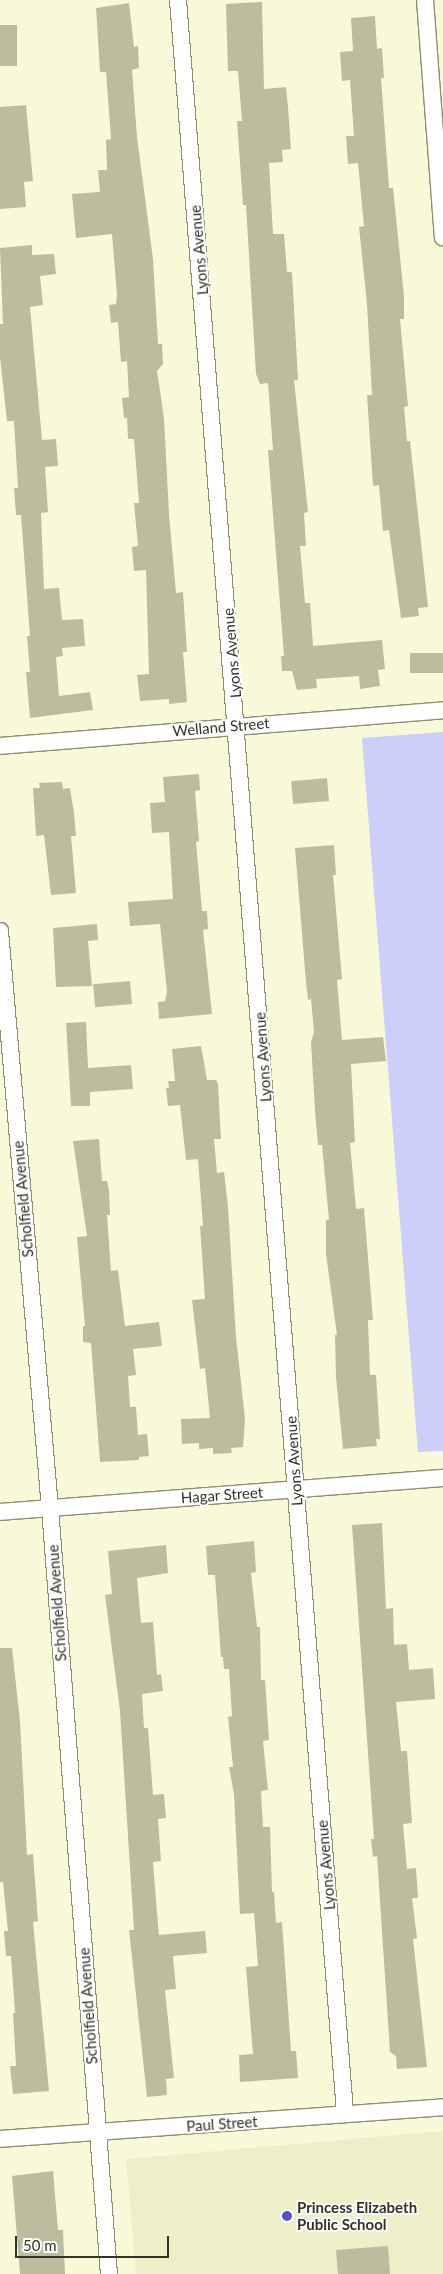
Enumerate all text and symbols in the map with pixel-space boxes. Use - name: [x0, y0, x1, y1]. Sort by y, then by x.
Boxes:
- street label: Lyons Avenue: [186, 204, 212, 296]
- street label: Lyons Avenue: [219, 607, 245, 699]
- street label: Welland Street: [172, 714, 270, 740]
- street label: Lyons Avenue: [251, 1011, 275, 1103]
- street label: Scholfield Avenue: [9, 1140, 37, 1258]
- street label: Lyons Avenue: [282, 1415, 306, 1507]
- street label: Hagar Street: [180, 1483, 264, 1507]
- street label: Scholfield Avenue: [44, 1544, 70, 1662]
- street label: Lyons Avenue: [313, 1819, 339, 1911]
- street label: Scholfield Avenue: [75, 1947, 101, 2065]
- street label: Paul Street: [186, 2113, 258, 2135]
- place label: Princess Elizabeth Public School: [297, 2198, 417, 2233]
- marker: Princess Elizabeth Public School: [281, 2210, 293, 2222]
- scale bar: [18, 2226, 171, 2258]
- text: 50 m: [23, 2236, 57, 2254]

